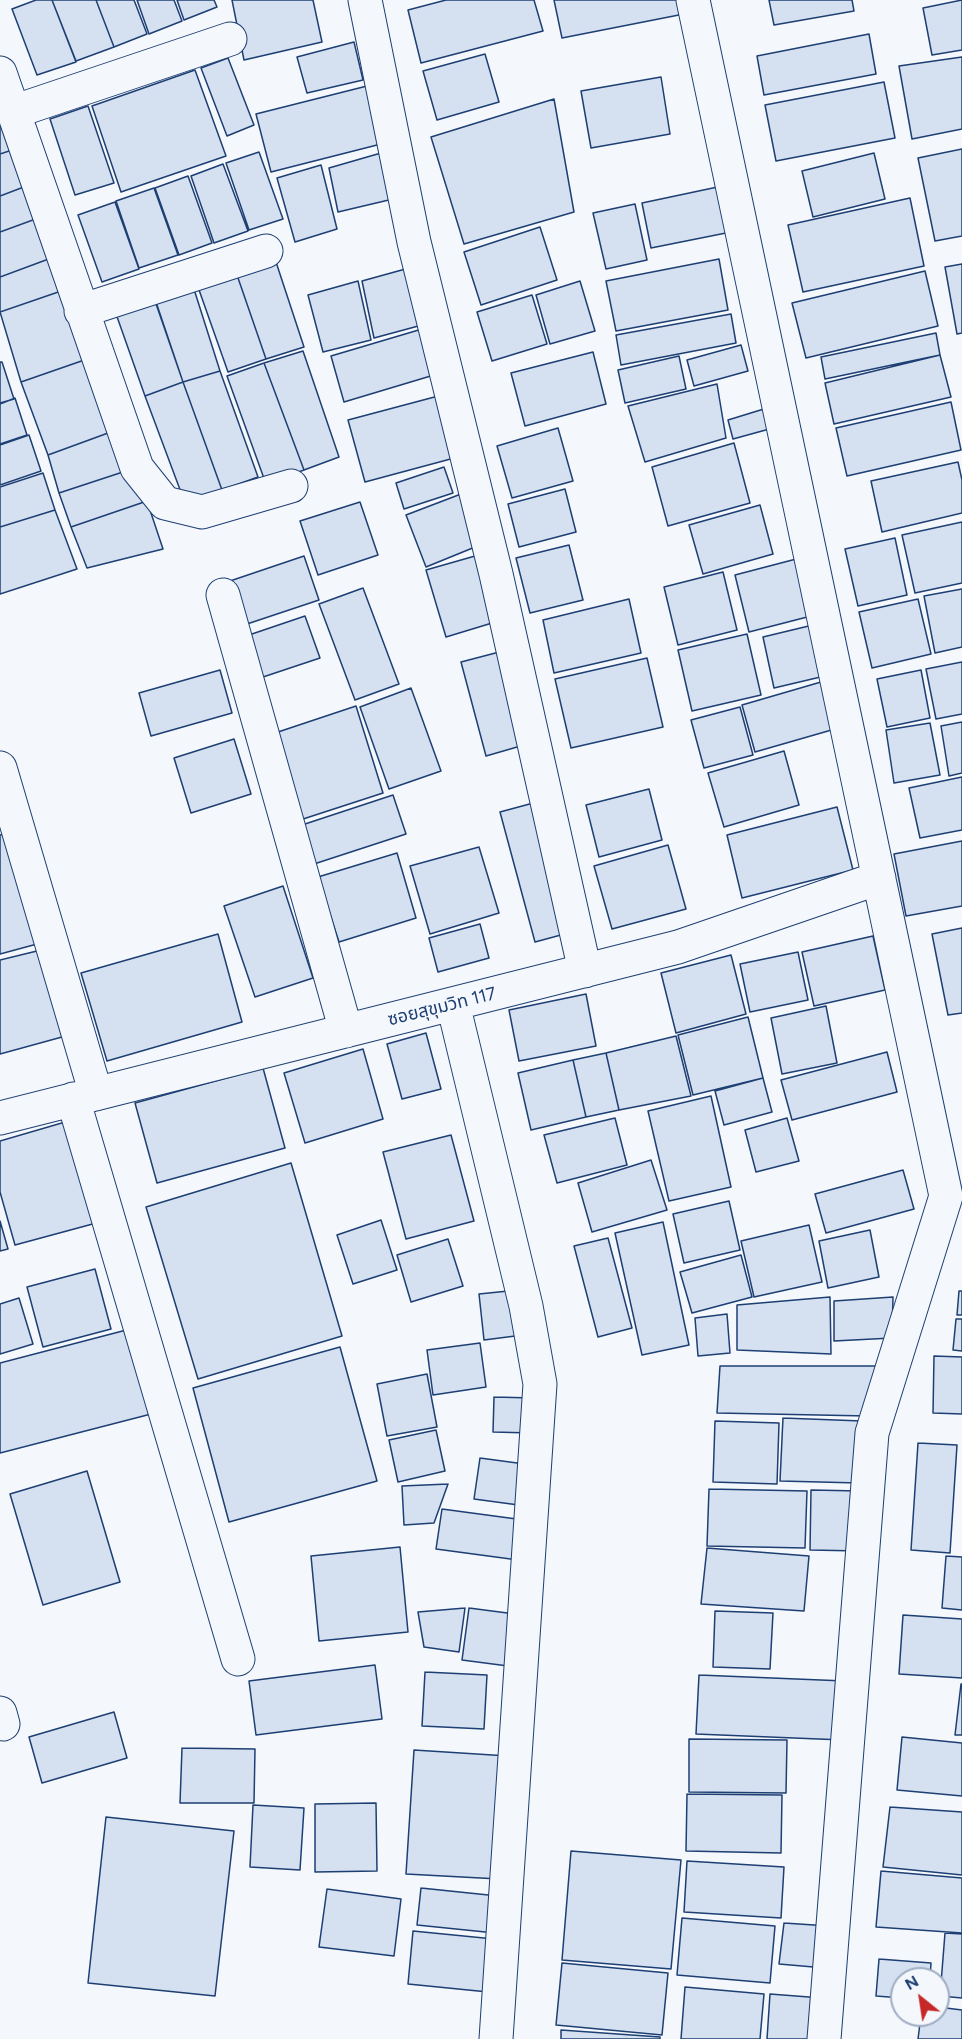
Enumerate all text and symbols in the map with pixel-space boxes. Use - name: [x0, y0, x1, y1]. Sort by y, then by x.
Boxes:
- street label: ซอยสุขุมวิท 117: [386, 983, 498, 1031]
- north arrow: [890, 1967, 950, 2027]
- text: N: [902, 1971, 922, 1994]

